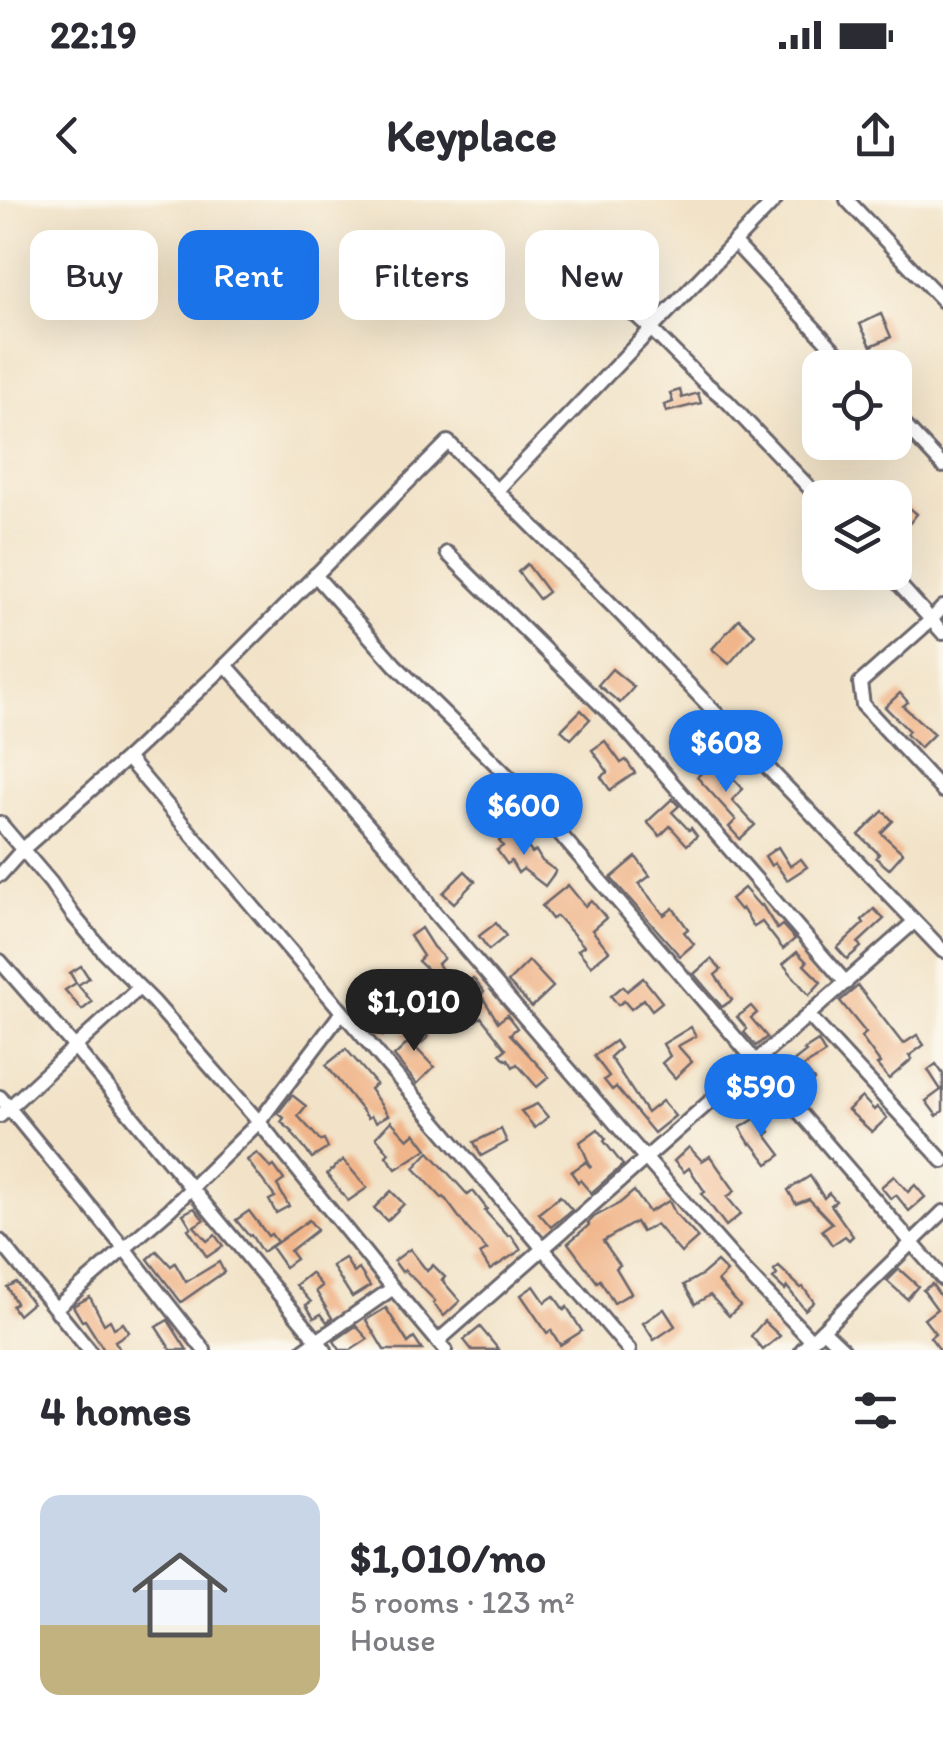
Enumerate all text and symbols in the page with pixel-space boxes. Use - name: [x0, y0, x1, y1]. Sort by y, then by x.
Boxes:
- text: 22:19: [50, 12, 137, 58]
- icon: back: [40, 108, 95, 163]
- text: Keyplace: [386, 108, 557, 162]
- icon: share: [848, 108, 903, 163]
- chip: Buy: [30, 230, 158, 320]
- chip: Rent: [178, 230, 319, 320]
- chip: Filters: [339, 230, 505, 320]
- chip: New: [525, 230, 659, 320]
- map controls: [802, 350, 912, 590]
- button: locate: [802, 350, 912, 460]
- button: layers: [802, 480, 912, 590]
- pin: $608: [667, 710, 785, 795]
- text: $608: [691, 723, 761, 761]
- pin: $600: [465, 773, 583, 858]
- text: $600: [488, 786, 560, 824]
- pin: $1,010: [333, 969, 495, 1054]
- text: $1,010: [368, 982, 460, 1020]
- pin: $590: [702, 1054, 820, 1139]
- text: $590: [726, 1067, 796, 1105]
- icon: filters: [848, 1383, 903, 1438]
- text: 4 homes: [40, 1385, 191, 1436]
- text: $1,010/mo: [350, 1532, 546, 1583]
- icon: home: [120, 1535, 240, 1655]
- text: 5 rooms · 123 m²: [350, 1583, 575, 1621]
- text: House: [350, 1621, 436, 1659]

